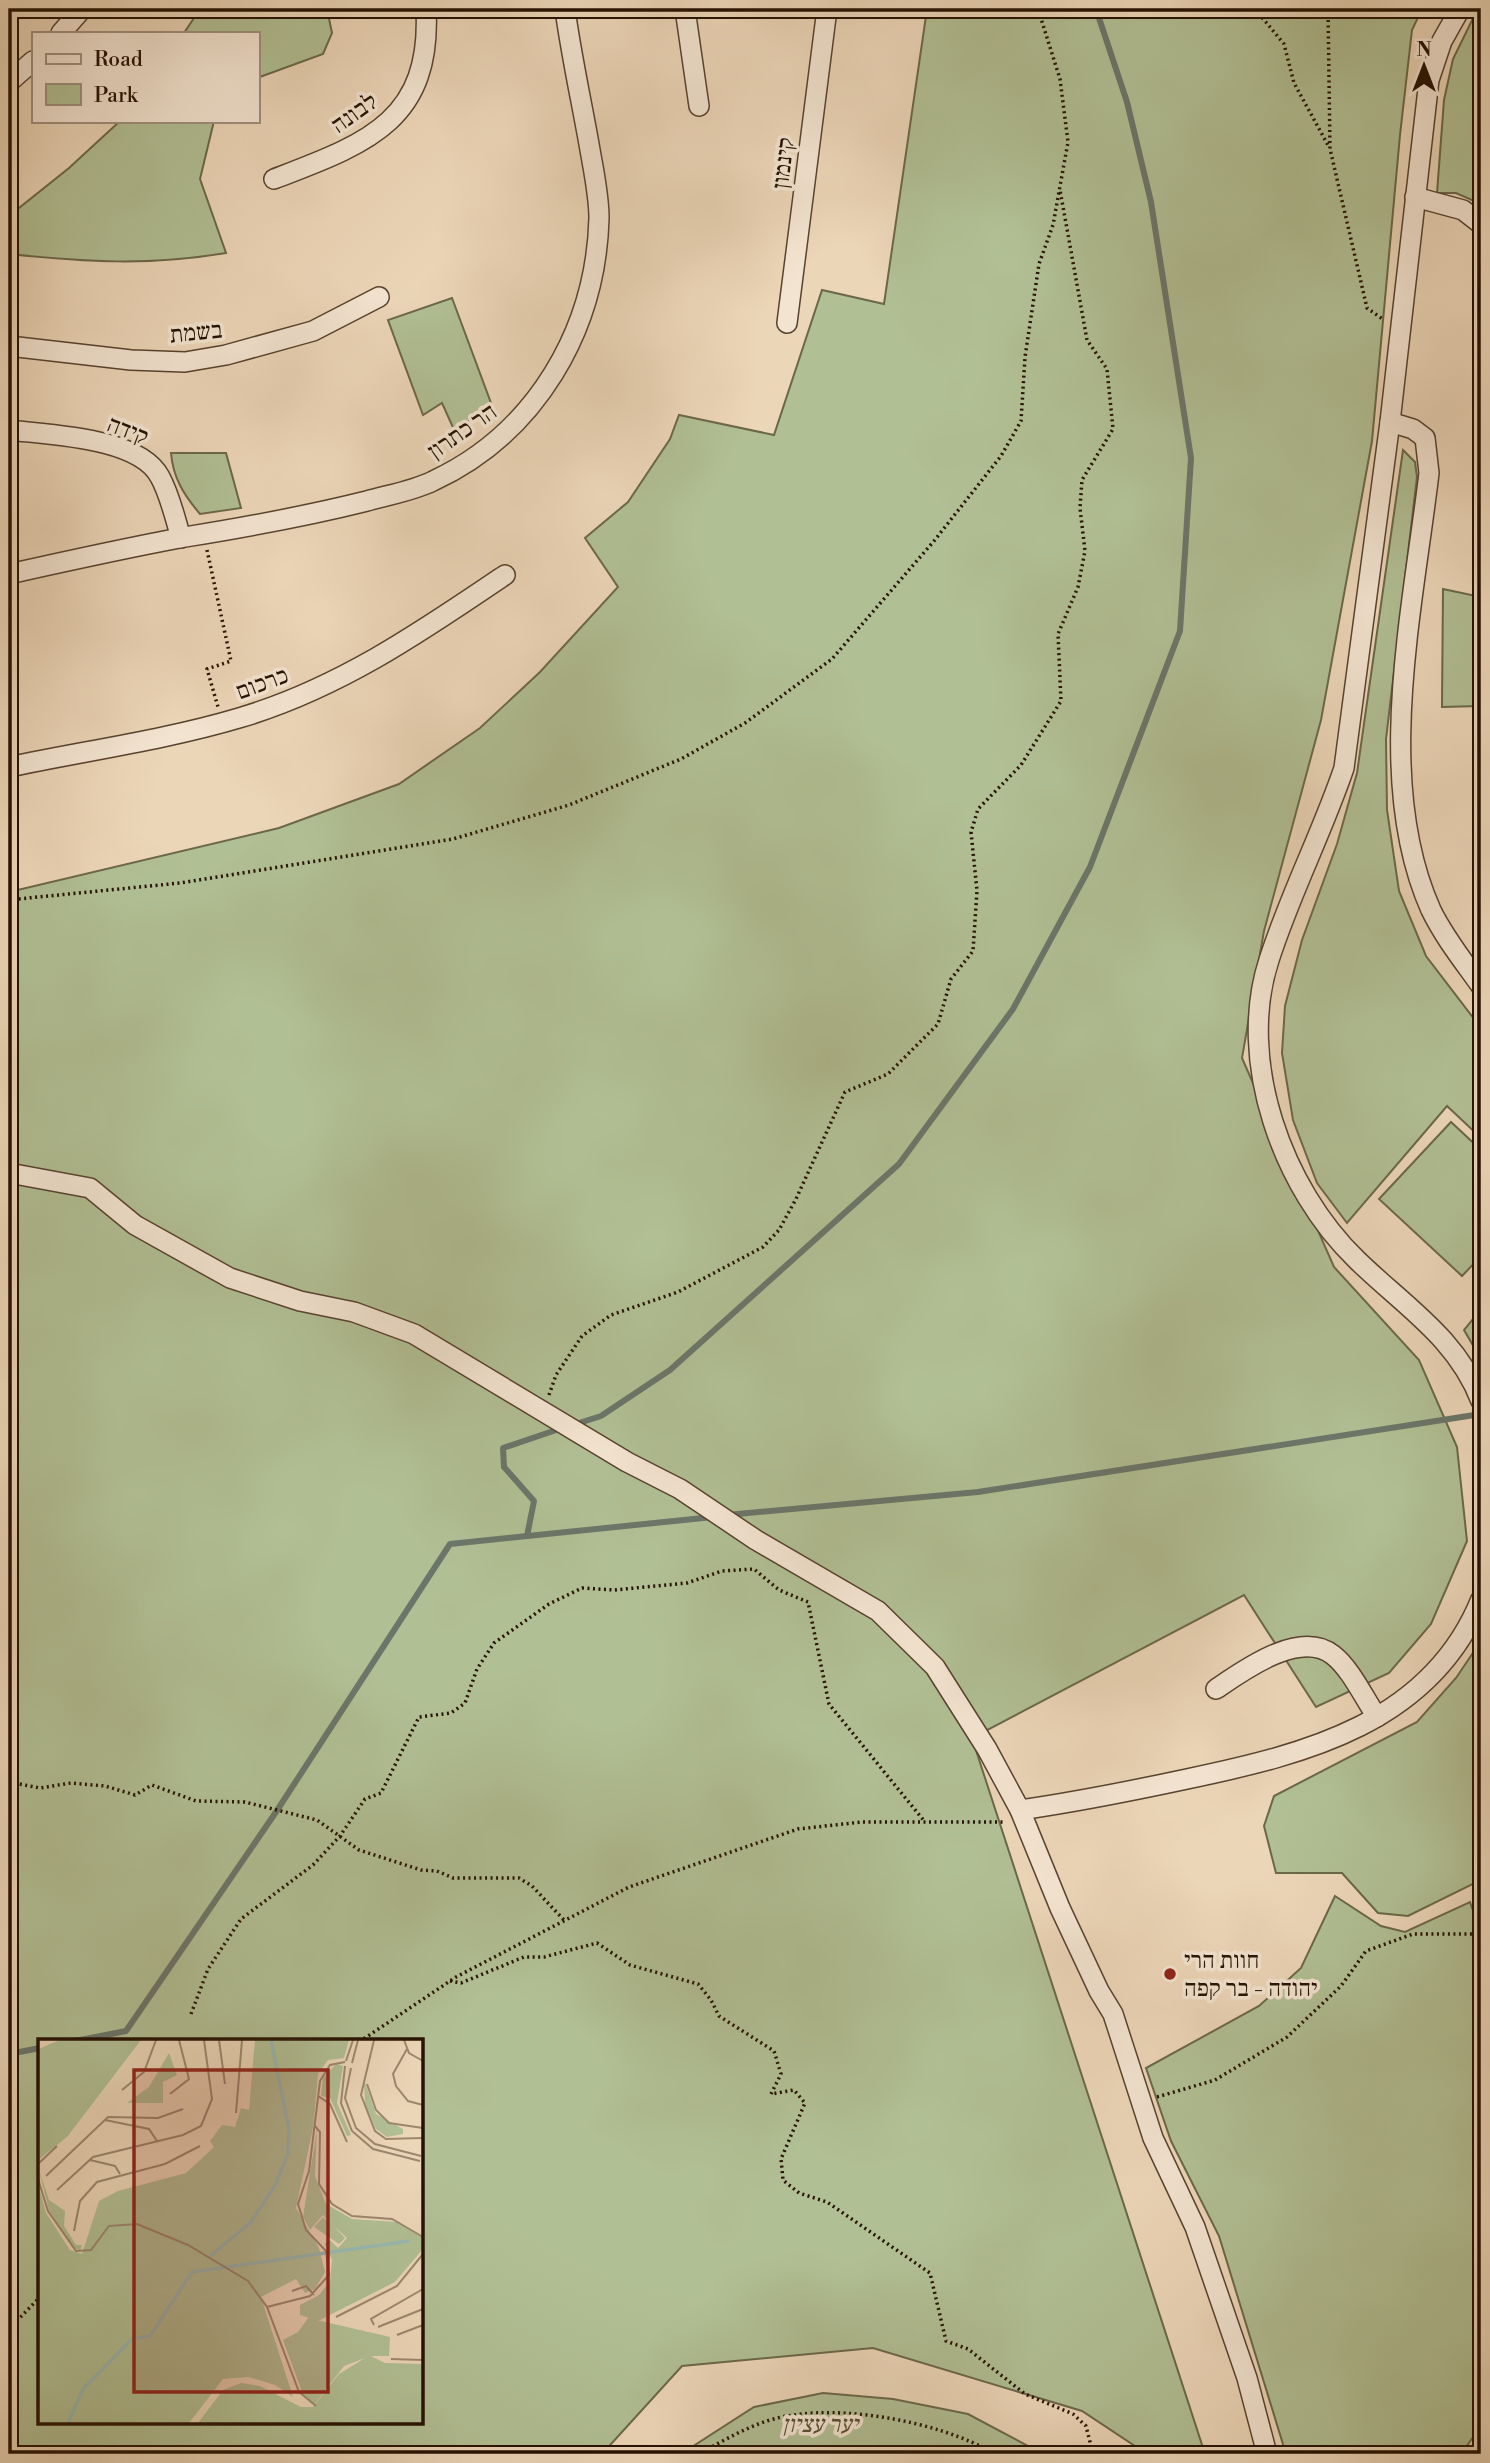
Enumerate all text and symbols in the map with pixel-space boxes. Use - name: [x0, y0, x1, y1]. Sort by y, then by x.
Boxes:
- legend: [32, 32, 259, 122]
- north arrow: [1388, 32, 1458, 102]
- text: N: [1416, 38, 1432, 62]
- text: Road: [94, 47, 143, 73]
- text: Park: [94, 83, 139, 109]
- street label: לבונה: [325, 87, 384, 141]
- street label: קינמון: [766, 136, 802, 191]
- street label: בשמת: [168, 315, 224, 351]
- street label: הר כתרון: [422, 397, 503, 466]
- street label: קידה: [103, 409, 153, 452]
- street label: כרכום: [232, 661, 293, 707]
- place label: חוות הרי יהודה - בר קפה: [1184, 1946, 1318, 2004]
- marker: חוות הרי יהודה - בר קפה: [1162, 1966, 1178, 1982]
- inset map: [38, 2039, 424, 2424]
- park label: יער עציון: [782, 2410, 860, 2440]

